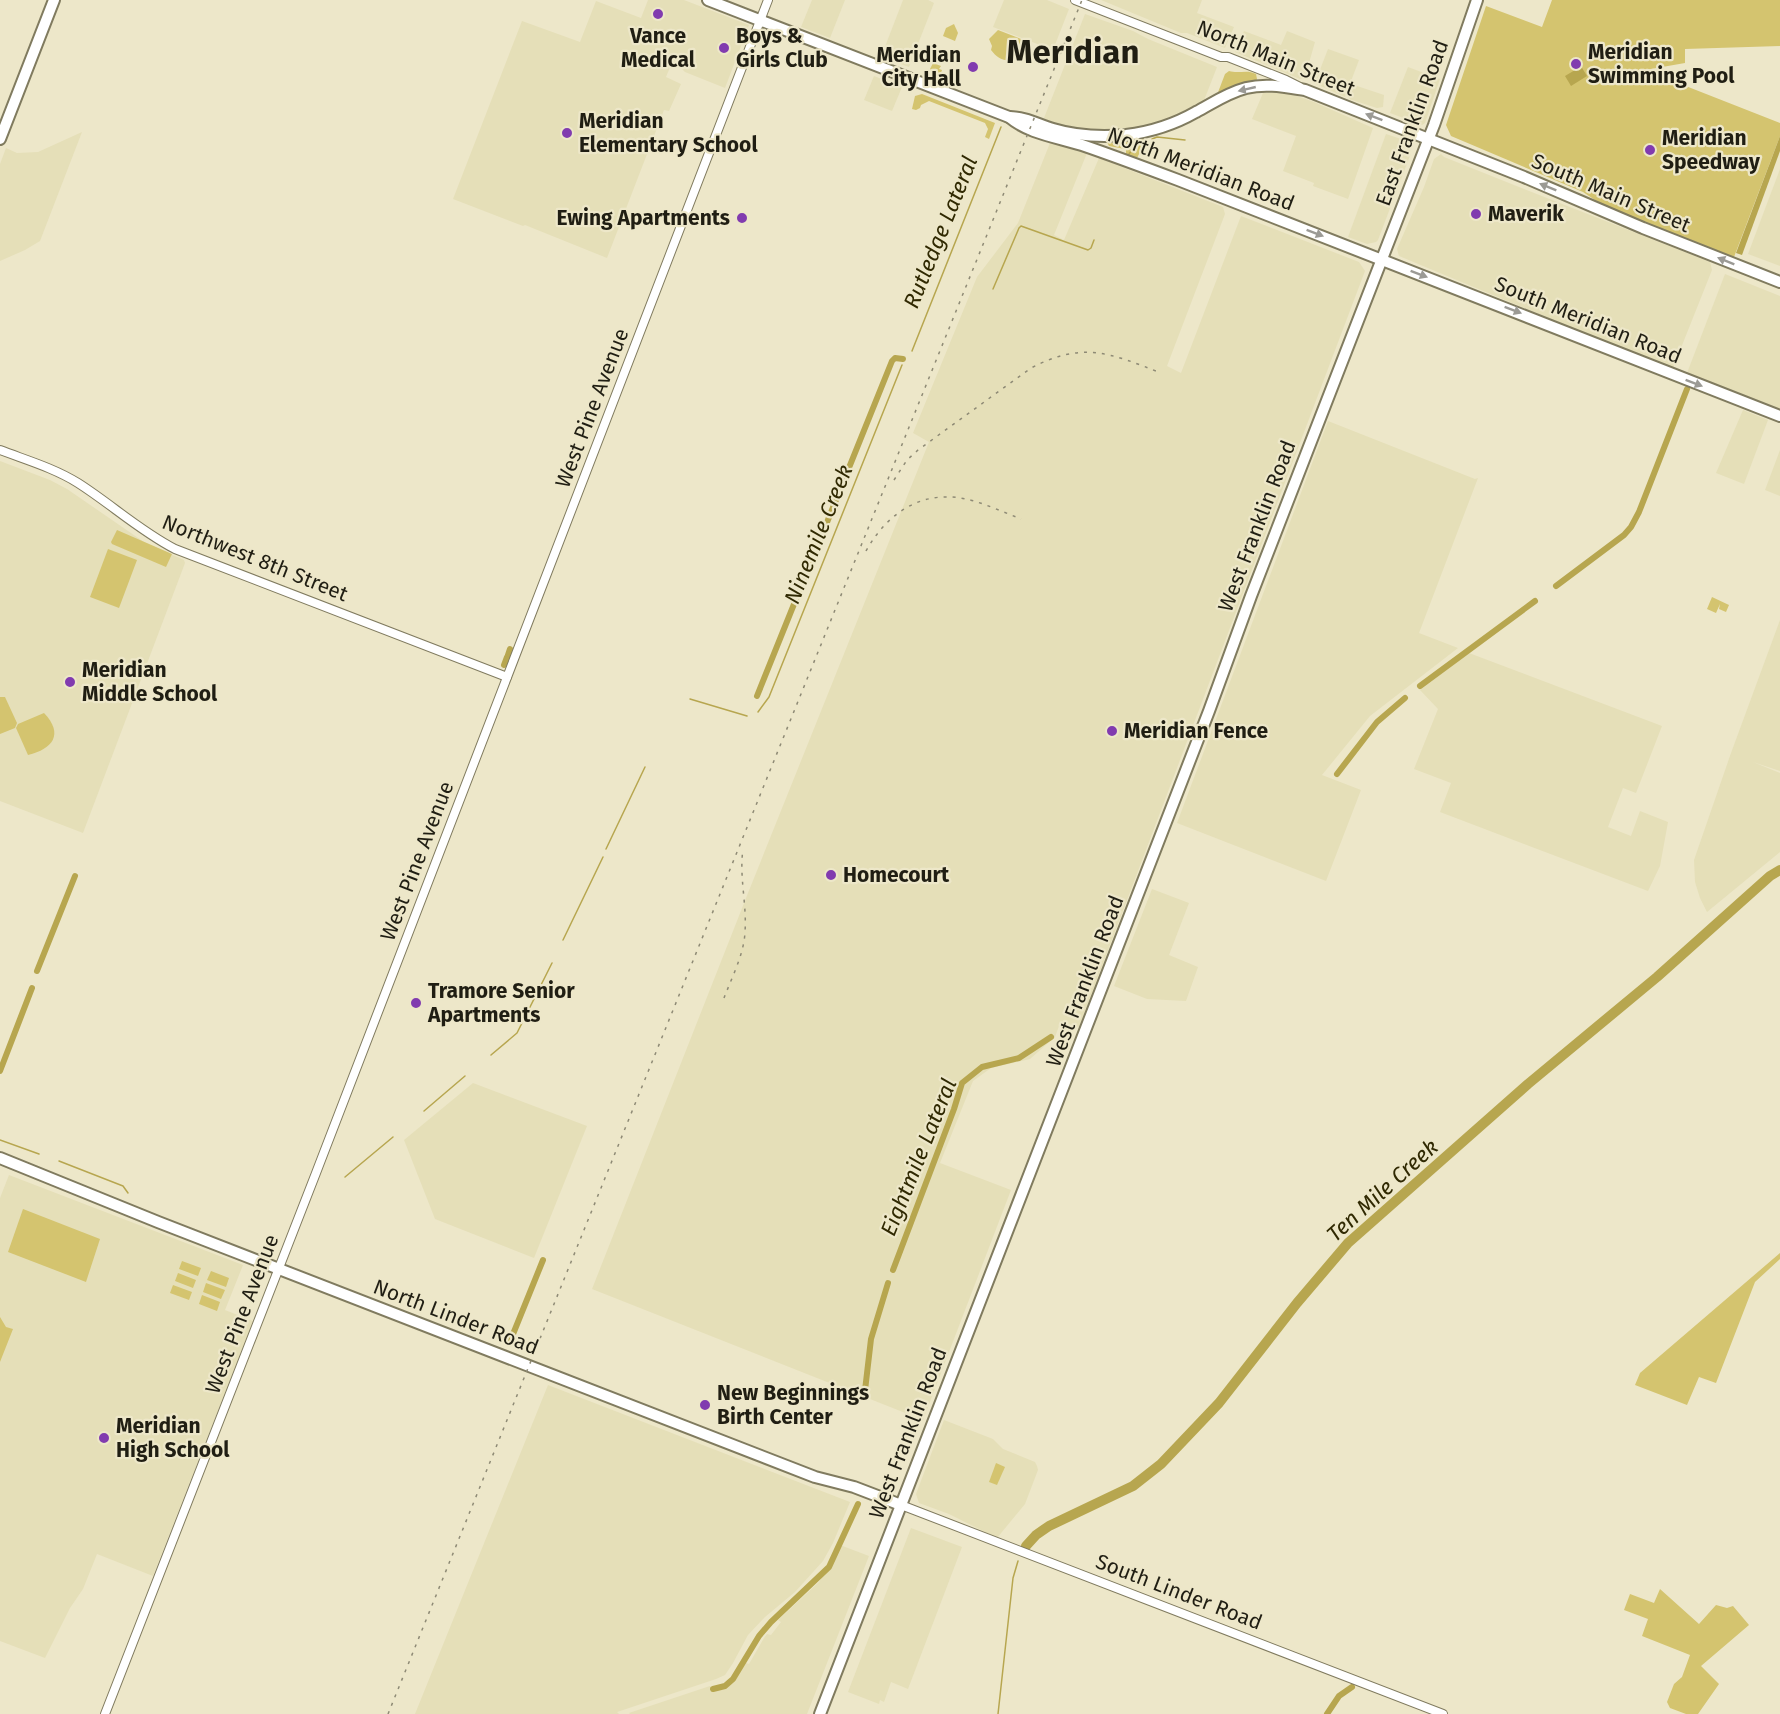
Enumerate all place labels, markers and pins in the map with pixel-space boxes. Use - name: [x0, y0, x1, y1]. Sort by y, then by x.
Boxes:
- marker: Vance Medical: [651, 7, 665, 21]
- place label: Vance Medical: [621, 23, 696, 73]
- place label: Boys & Girls Club: [736, 23, 828, 73]
- place label: Meridian Swimming Pool: [1588, 39, 1735, 89]
- marker: Boys & Girls Club: [717, 41, 731, 55]
- place label: Meridian City Hall: [876, 42, 962, 92]
- marker: Meridian Swimming Pool: [1569, 57, 1583, 71]
- marker: Meridian City Hall: [966, 60, 980, 74]
- place label: Meridian Elementary School: [579, 108, 758, 158]
- place label: Meridian Speedway: [1662, 125, 1760, 175]
- marker: Meridian Elementary School: [560, 126, 574, 140]
- marker: Meridian Speedway: [1643, 143, 1657, 157]
- place label: Maverik: [1488, 201, 1564, 227]
- place label: Ewing Apartments: [556, 205, 730, 231]
- marker: Maverik: [1469, 207, 1483, 221]
- marker: Ewing Apartments: [735, 211, 749, 225]
- place label: Meridian Middle School: [82, 657, 218, 707]
- marker: Meridian Middle School: [63, 675, 77, 689]
- place label: Meridian Fence: [1124, 718, 1268, 744]
- marker: Meridian Fence: [1105, 724, 1119, 738]
- place label: Homecourt: [843, 862, 950, 888]
- marker: Homecourt: [824, 868, 838, 882]
- place label: Tramore Senior Apartments: [427, 978, 575, 1028]
- marker: Tramore Senior Apartments: [409, 996, 423, 1010]
- place label: New Beginnings Birth Center: [717, 1380, 869, 1430]
- marker: New Beginnings Birth Center: [698, 1398, 712, 1412]
- place label: Meridian High School: [116, 1413, 230, 1463]
- marker: Meridian High School: [97, 1431, 111, 1445]

